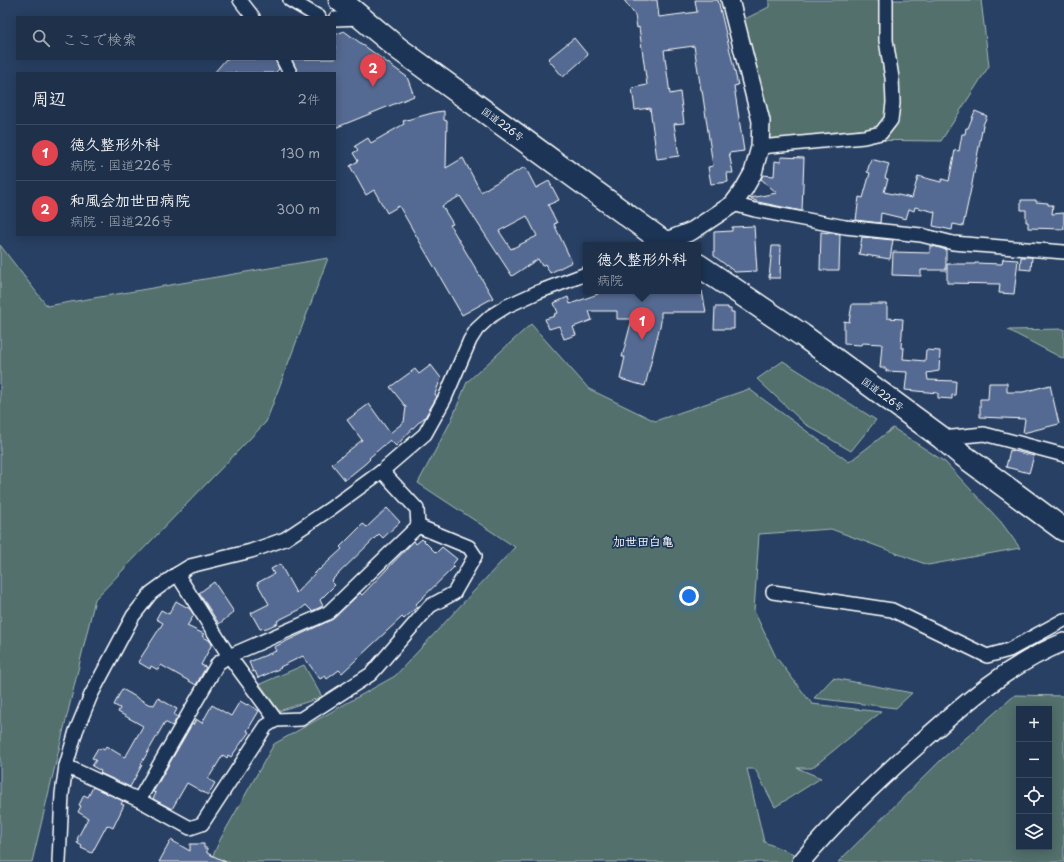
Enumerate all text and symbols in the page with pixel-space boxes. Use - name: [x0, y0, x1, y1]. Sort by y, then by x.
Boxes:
- search box: [16, 16, 336, 60]
- icon: search: [30, 27, 52, 49]
- text: ここで検索: [62, 27, 137, 50]
- pin: 2: [360, 54, 386, 87]
- text: 周辺: [32, 85, 66, 111]
- text: 2件: [298, 89, 320, 108]
- street label: 国道226号: [479, 103, 528, 144]
- text: 徳久整形外科: [70, 132, 160, 155]
- text: 1: [42, 143, 48, 162]
- text: 130 m: [281, 143, 320, 162]
- text: 病院 · 国道226号: [70, 155, 173, 174]
- text: 和風会加世田病院: [70, 188, 190, 211]
- text: 2: [40, 199, 50, 218]
- text: 300 m: [276, 199, 320, 218]
- text: 病院 · 国道226号: [70, 211, 173, 230]
- popup: [583, 242, 701, 294]
- text: 徳久整形外科: [597, 247, 687, 270]
- text: 病院: [597, 270, 623, 289]
- pin: 1: [629, 307, 655, 340]
- street label: 国道226号: [859, 373, 908, 414]
- district label: 加世田白亀: [613, 532, 673, 550]
- your location: [679, 586, 699, 606]
- map controls: [1016, 706, 1052, 850]
- button: +: [1016, 706, 1052, 742]
- button: −: [1016, 742, 1052, 778]
- button: locate: [1016, 778, 1052, 814]
- button: layers: [1016, 814, 1052, 850]

